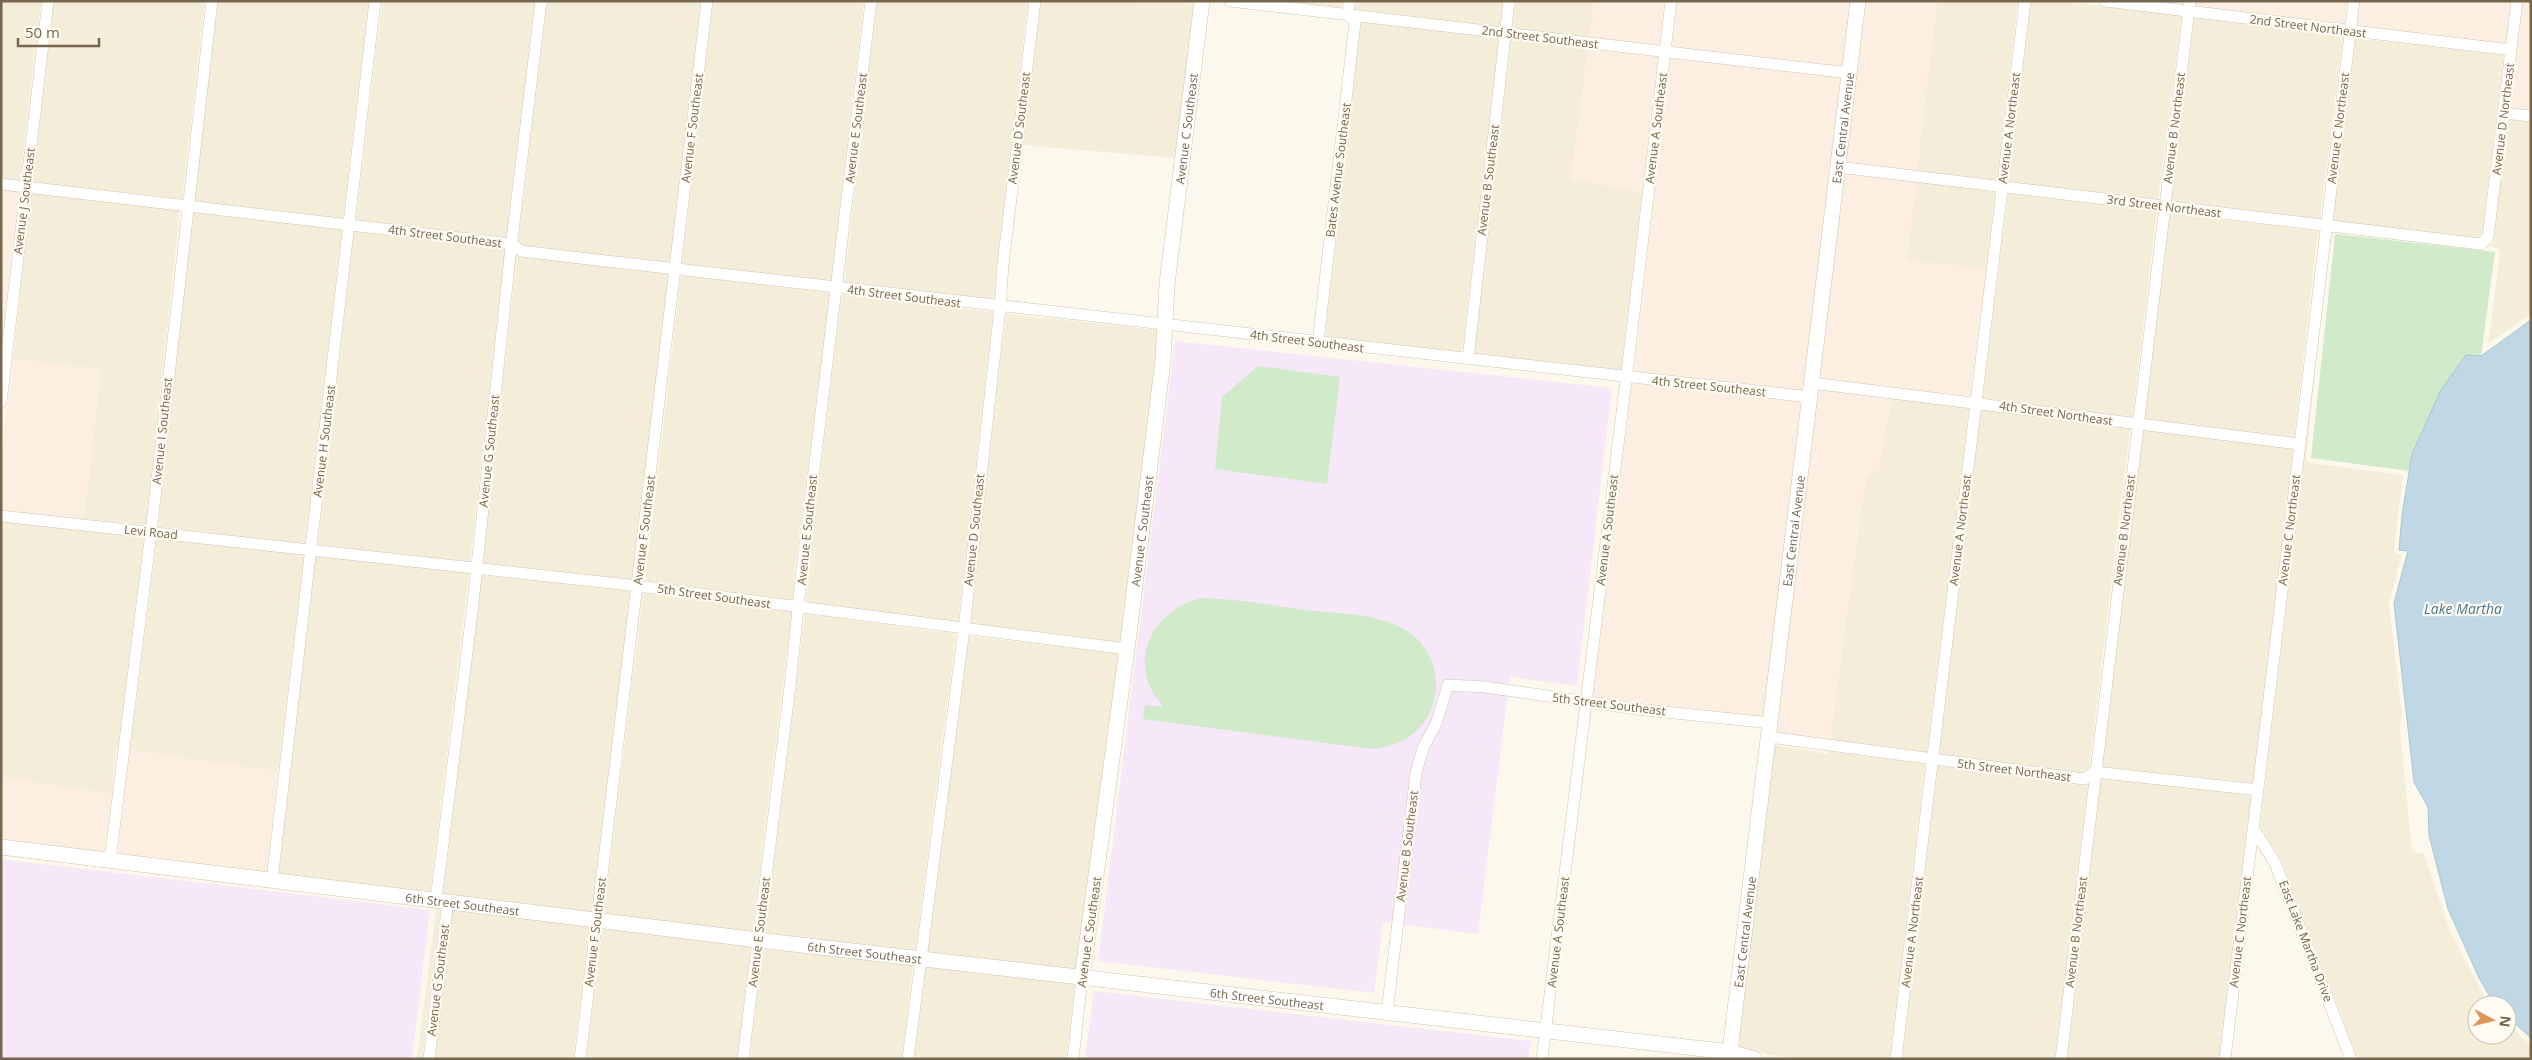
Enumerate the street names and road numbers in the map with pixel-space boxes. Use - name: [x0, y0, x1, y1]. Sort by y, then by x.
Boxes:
- street label: 2nd Street Northeast: [2249, 10, 2367, 42]
- street label: 2nd Street Southeast: [1481, 21, 1599, 53]
- street label: Avenue D Northeast: [2488, 62, 2518, 176]
- street label: Avenue D Southeast: [1004, 71, 1034, 185]
- street label: Avenue A Southeast: [1641, 71, 1671, 185]
- street label: East Central Avenue: [1827, 71, 1858, 184]
- street label: Avenue A Northeast: [1994, 71, 2024, 185]
- street label: Avenue B Northeast: [2159, 71, 2189, 185]
- street label: Avenue C Northeast: [2323, 71, 2353, 185]
- street label: Avenue F Southeast: [677, 72, 707, 184]
- street label: Avenue E Southeast: [841, 72, 871, 184]
- street label: Avenue C Southeast: [1171, 72, 1202, 185]
- street label: Bates Avenue Southeast: [1321, 102, 1355, 238]
- street label: Avenue B Southeast: [1473, 123, 1503, 237]
- street label: Avenue J Southeast: [9, 147, 39, 255]
- street label: 3rd Street Northeast: [2106, 191, 2222, 221]
- street label: 4th Street Southeast: [387, 221, 503, 251]
- street label: 4th Street Southeast: [846, 281, 962, 311]
- street label: 4th Street Southeast: [1249, 326, 1365, 356]
- street label: 4th Street Southeast: [1651, 372, 1767, 400]
- street label: Avenue I Southeast: [148, 377, 176, 485]
- street label: Avenue H Southeast: [309, 384, 339, 498]
- street label: Avenue G Southeast: [475, 394, 503, 508]
- street label: 4th Street Northeast: [1998, 397, 2114, 429]
- street label: Avenue D Southeast: [960, 473, 988, 587]
- street label: Avenue A Southeast: [1592, 473, 1622, 587]
- street label: Avenue A Northeast: [1945, 473, 1975, 587]
- street label: Avenue B Northeast: [2109, 473, 2139, 587]
- street label: Avenue C Northeast: [2274, 473, 2304, 587]
- street label: Avenue F Southeast: [629, 474, 659, 586]
- street label: Avenue E Southeast: [793, 474, 821, 586]
- street label: Avenue C Southeast: [1126, 474, 1157, 588]
- street label: East Central Avenue: [1778, 474, 1809, 588]
- street label: Levi Road: [123, 521, 179, 543]
- street label: 5th Street Southeast: [656, 580, 772, 612]
- street label: 5th Street Southeast: [1551, 689, 1667, 719]
- street label: 5th Street Northeast: [1956, 755, 2072, 785]
- street label: Avenue B Southeast: [1392, 789, 1422, 903]
- street label: Avenue C Southeast: [1073, 875, 1105, 989]
- street label: Avenue A Southeast: [1543, 875, 1573, 989]
- street label: East Central Avenue: [1729, 875, 1760, 989]
- street label: Avenue A Northeast: [1897, 875, 1927, 989]
- street label: Avenue B Northeast: [2061, 875, 2091, 989]
- street label: Avenue C Northeast: [2225, 875, 2255, 989]
- street label: Avenue F Southeast: [580, 876, 610, 988]
- street label: Avenue E Southeast: [744, 876, 774, 988]
- street label: East Lake Martha Drive: [2275, 878, 2337, 1004]
- street label: 6th Street Southeast: [405, 888, 520, 919]
- street label: Avenue G Southeast: [423, 923, 453, 1037]
- street label: 6th Street Southeast: [807, 937, 922, 967]
- street label: 6th Street Southeast: [1209, 984, 1325, 1014]

